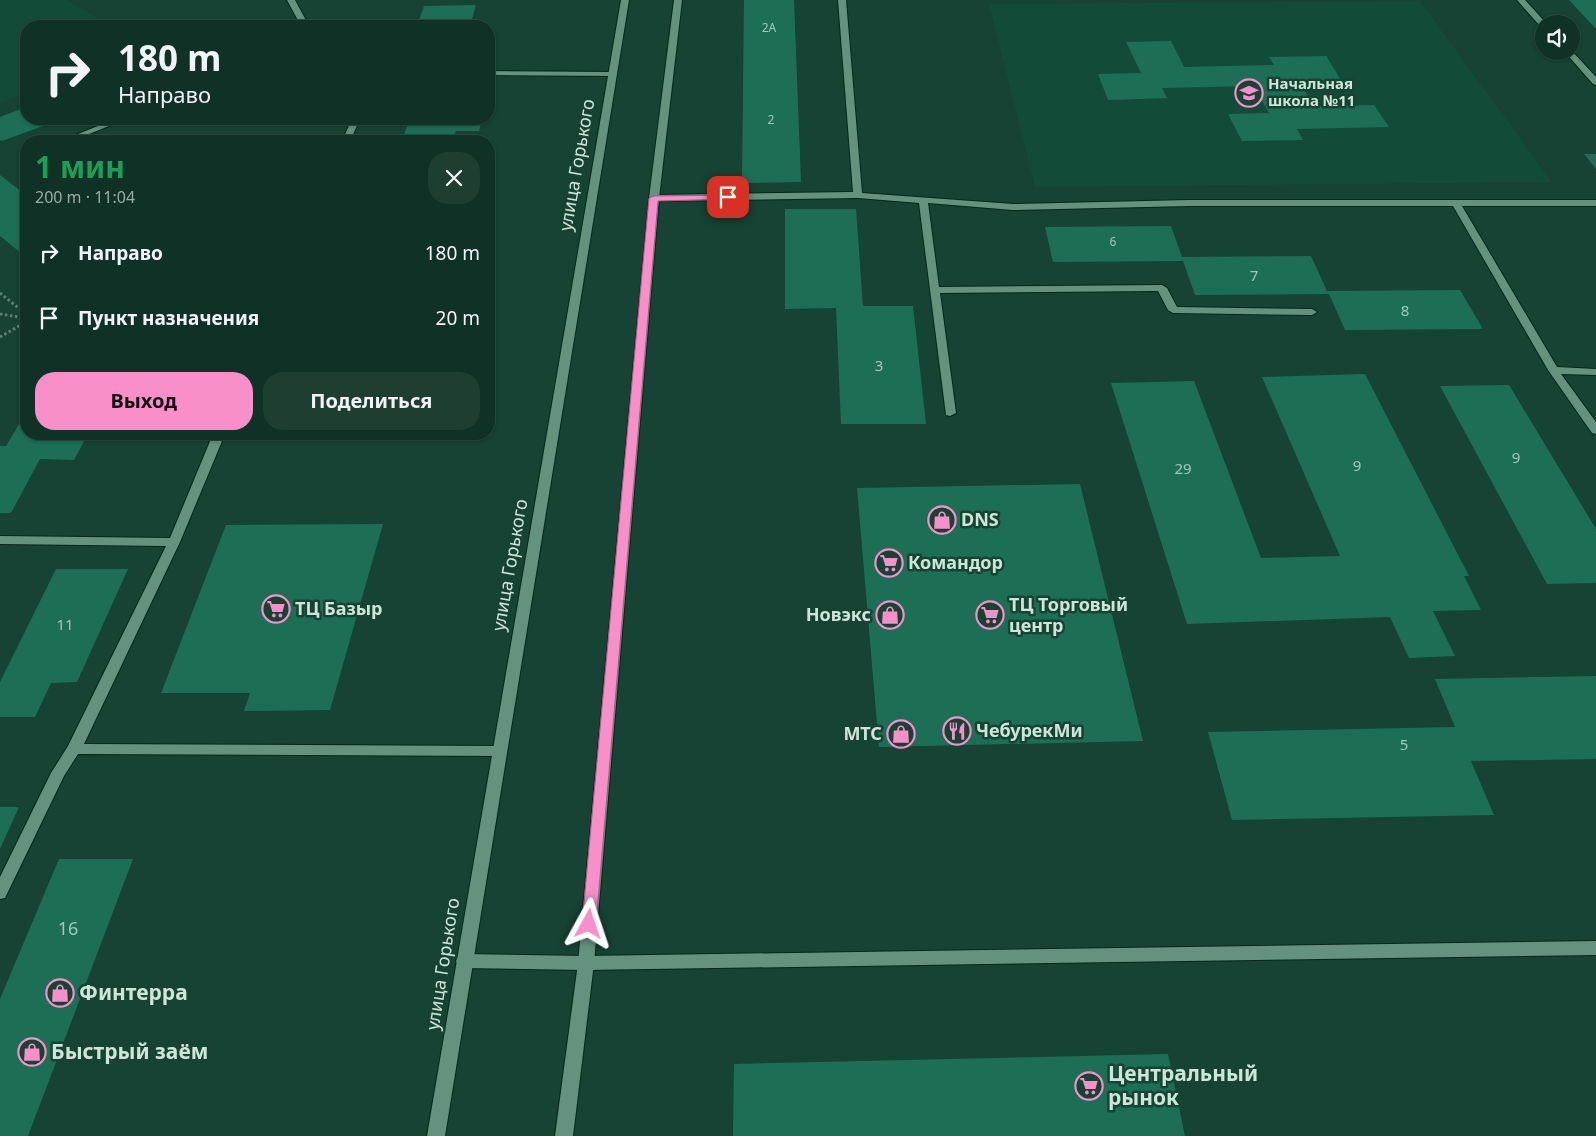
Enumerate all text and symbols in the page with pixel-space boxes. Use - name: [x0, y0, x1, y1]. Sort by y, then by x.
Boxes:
- map controls: [1535, 15, 1580, 60]
- button: sound: [1535, 15, 1580, 60]
- house number: 2А: [762, 19, 777, 36]
- text: 180 m: [118, 34, 221, 81]
- icon: right: [35, 40, 100, 105]
- place label: Начальная школа №11: [1268, 73, 1355, 110]
- school or university icon: Начальная школа №11: [1234, 78, 1264, 108]
- text: Направо: [118, 79, 211, 109]
- street label: улица Горького: [553, 97, 599, 233]
- house number: 2: [768, 111, 775, 128]
- text: 1 мин: [35, 146, 125, 187]
- button: close: [428, 152, 480, 204]
- pin: [707, 176, 749, 218]
- icon: arrive: [714, 183, 742, 211]
- text: 200 m · 11:04: [35, 186, 135, 208]
- house number: 6: [1110, 233, 1117, 250]
- icon: right: [35, 239, 63, 267]
- text: Направо: [78, 240, 163, 266]
- text: 180 m: [425, 240, 480, 266]
- house number: 7: [1250, 265, 1258, 285]
- house number: 8: [1401, 300, 1409, 320]
- icon: arrive: [35, 304, 63, 332]
- text: Пункт назначения: [78, 305, 259, 331]
- text: 20 m: [436, 305, 480, 331]
- house number: 3: [875, 355, 883, 375]
- button: Выход: [35, 372, 253, 430]
- button: Поделиться: [263, 372, 480, 430]
- house number: 9: [1512, 447, 1520, 467]
- house number: 9: [1353, 455, 1361, 475]
- house number: 29: [1174, 458, 1192, 478]
- street label: улица Горького: [486, 497, 532, 633]
- shop icon: DNS: [927, 505, 957, 535]
- place label: DNS: [961, 507, 999, 531]
- supermarket icon: Командор: [874, 548, 904, 578]
- place label: Командор: [908, 550, 1003, 574]
- place label: ТЦ Торговый центр: [1009, 592, 1128, 637]
- supermarket icon: ТЦ Базыр: [261, 594, 291, 624]
- place label: ТЦ Базыр: [295, 596, 383, 620]
- shop icon: Новэкс: [875, 600, 905, 630]
- supermarket icon: ТЦ Торговый центр: [975, 600, 1005, 630]
- place label: Новэкс: [806, 602, 871, 626]
- house number: 11: [56, 614, 74, 634]
- restaurant icon: ЧебурекМи: [942, 716, 972, 746]
- place label: ЧебурекМи: [976, 718, 1083, 742]
- shop icon: МТС: [886, 719, 916, 749]
- place label: МТС: [843, 721, 882, 745]
- house number: 5: [1400, 734, 1408, 754]
- street label: улица Горького: [420, 896, 464, 1032]
- position arrow: [562, 897, 614, 949]
- house number: 16: [58, 916, 78, 940]
- shop icon: Финтерра: [45, 978, 75, 1008]
- place label: Финтерра: [79, 978, 188, 1006]
- shop icon: Быстрый заём: [17, 1037, 47, 1067]
- place label: Быстрый заём: [51, 1037, 208, 1065]
- place label: Центральный рынок: [1108, 1059, 1258, 1111]
- supermarket icon: Центральный рынок: [1074, 1071, 1104, 1101]

